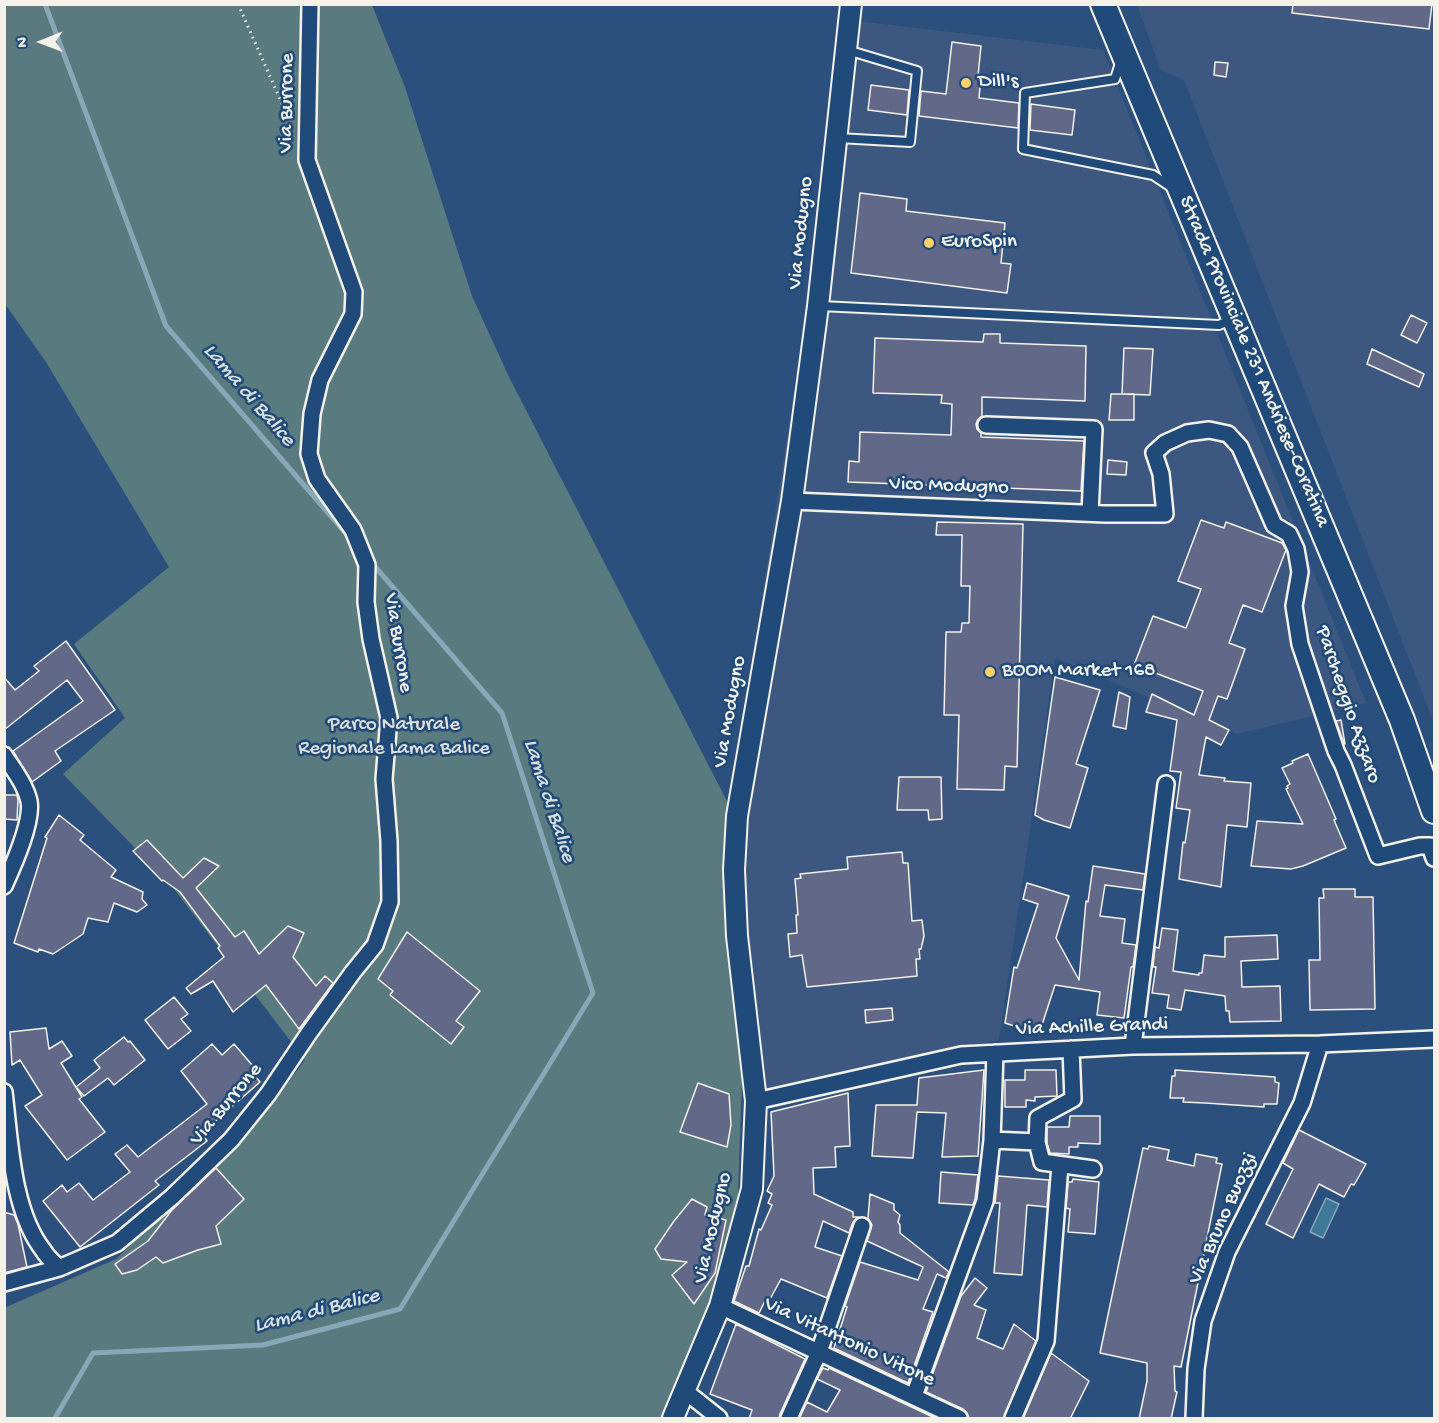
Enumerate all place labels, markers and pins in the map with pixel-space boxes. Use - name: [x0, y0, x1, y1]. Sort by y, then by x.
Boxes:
- place label: Dill's: [978, 70, 1019, 96]
- marker: Dill's: [959, 76, 973, 90]
- place label: EuroSpin: [941, 230, 1017, 256]
- marker: EuroSpin: [922, 236, 936, 250]
- place label: BOOM Market 168: [1002, 659, 1156, 685]
- marker: BOOM Market 168: [983, 665, 997, 679]

